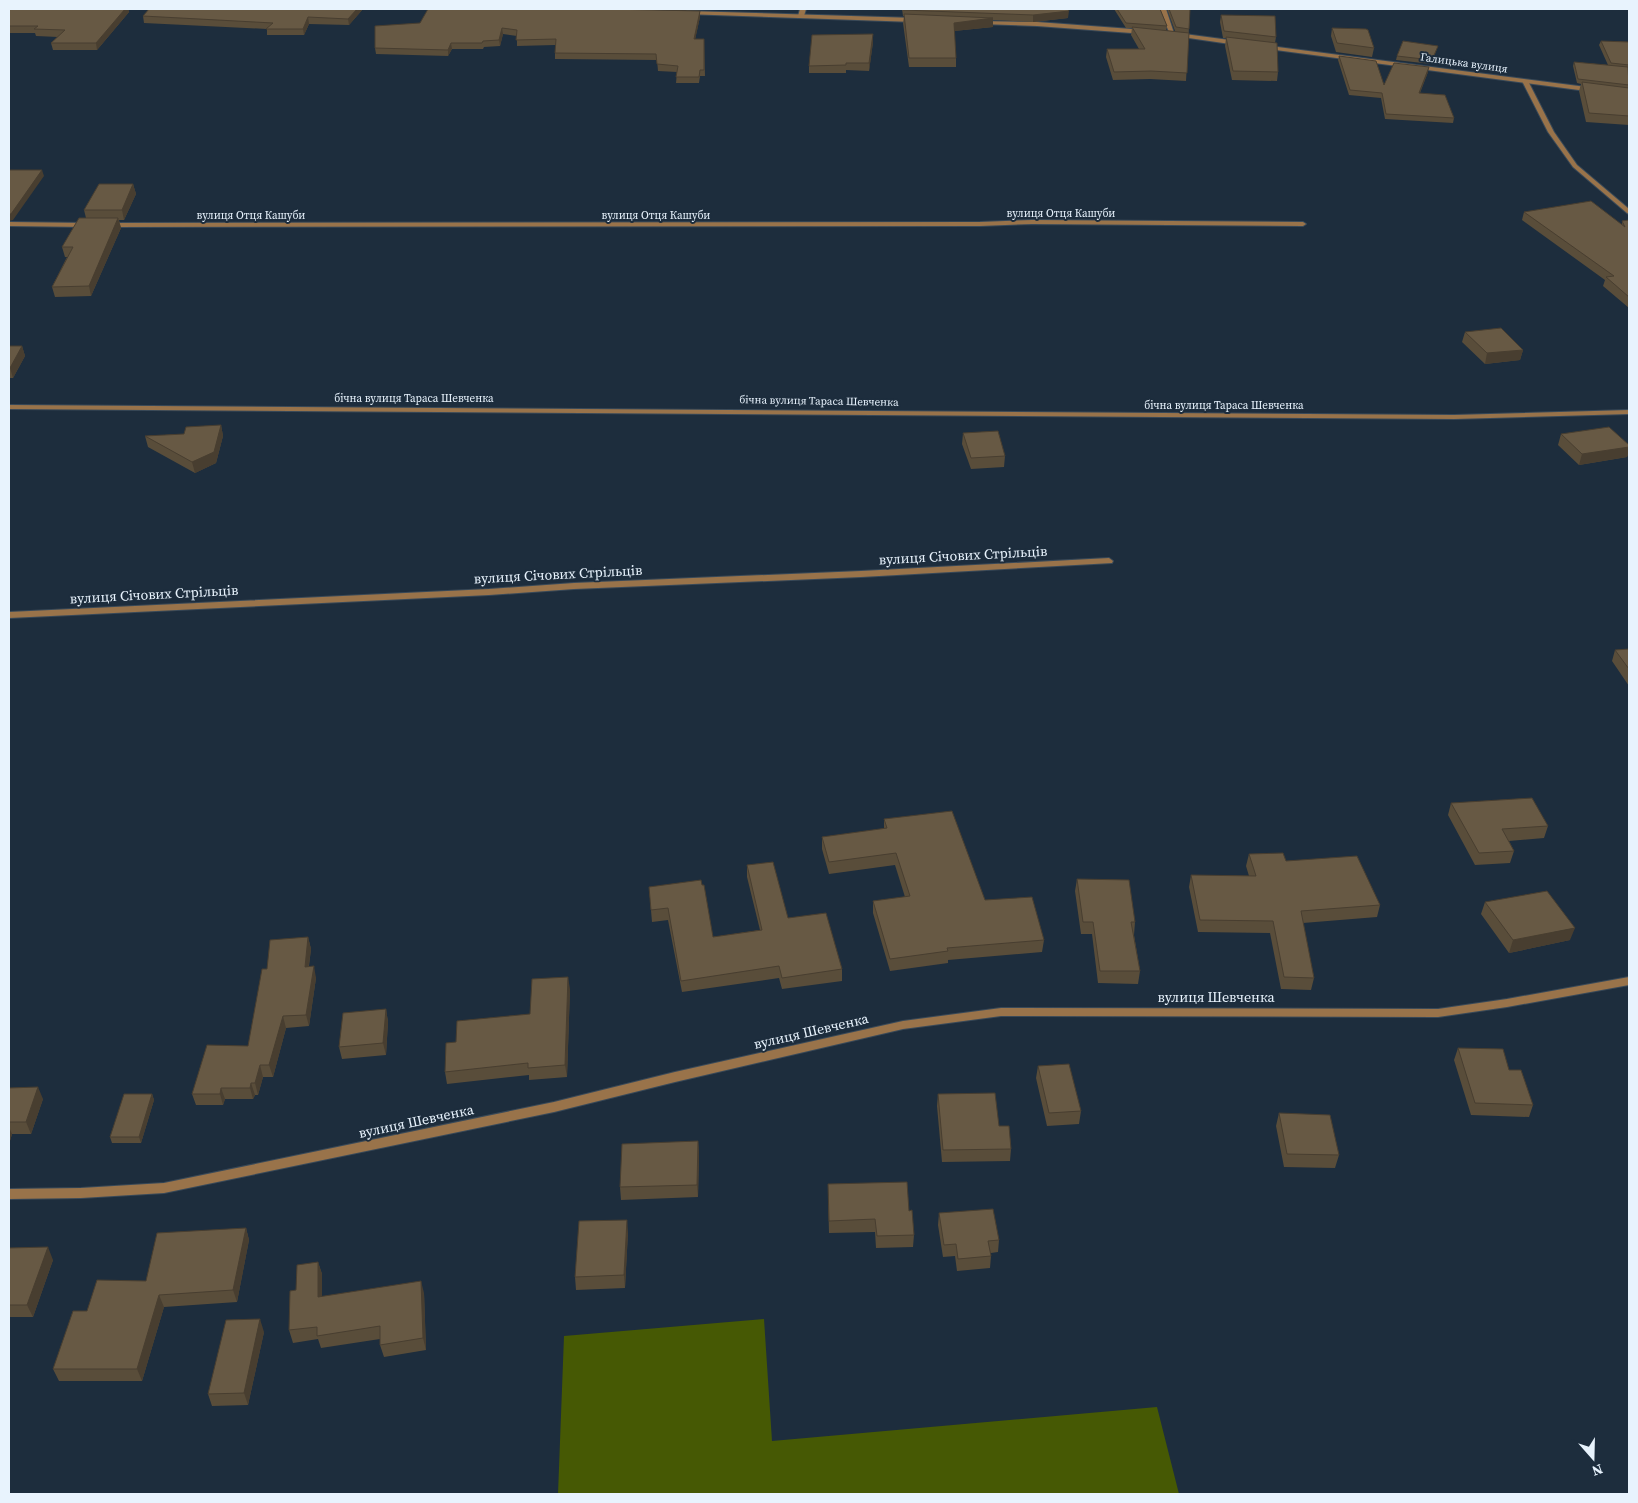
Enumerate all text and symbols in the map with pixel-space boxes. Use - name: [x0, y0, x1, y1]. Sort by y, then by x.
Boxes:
- street label: Галицька вулиця: [1419, 49, 1509, 77]
- street label: вулиця Отця Кашуби: [1007, 206, 1115, 221]
- street label: вулиця Отця Кашуби: [197, 208, 305, 223]
- street label: вулиця Отця Кашуби: [602, 208, 710, 223]
- street label: бічна вулиця Тараса Шевченка: [334, 391, 494, 406]
- street label: бічна вулиця Тараса Шевченка: [739, 392, 899, 410]
- street label: бічна вулиця Тараса Шевченка: [1144, 398, 1304, 413]
- street label: вулиця Січових Стрільців: [878, 541, 1048, 569]
- street label: вулиця Січових Стрільців: [473, 560, 643, 588]
- street label: вулиця Січових Стрільців: [69, 580, 239, 608]
- street label: вулиця Шевченка: [1157, 987, 1275, 1007]
- street label: вулиця Шевченка: [752, 1008, 871, 1054]
- street label: вулиця Шевченка: [357, 1099, 476, 1143]
- north arrow: [1568, 1433, 1618, 1483]
- text: N: [1589, 1459, 1606, 1481]

